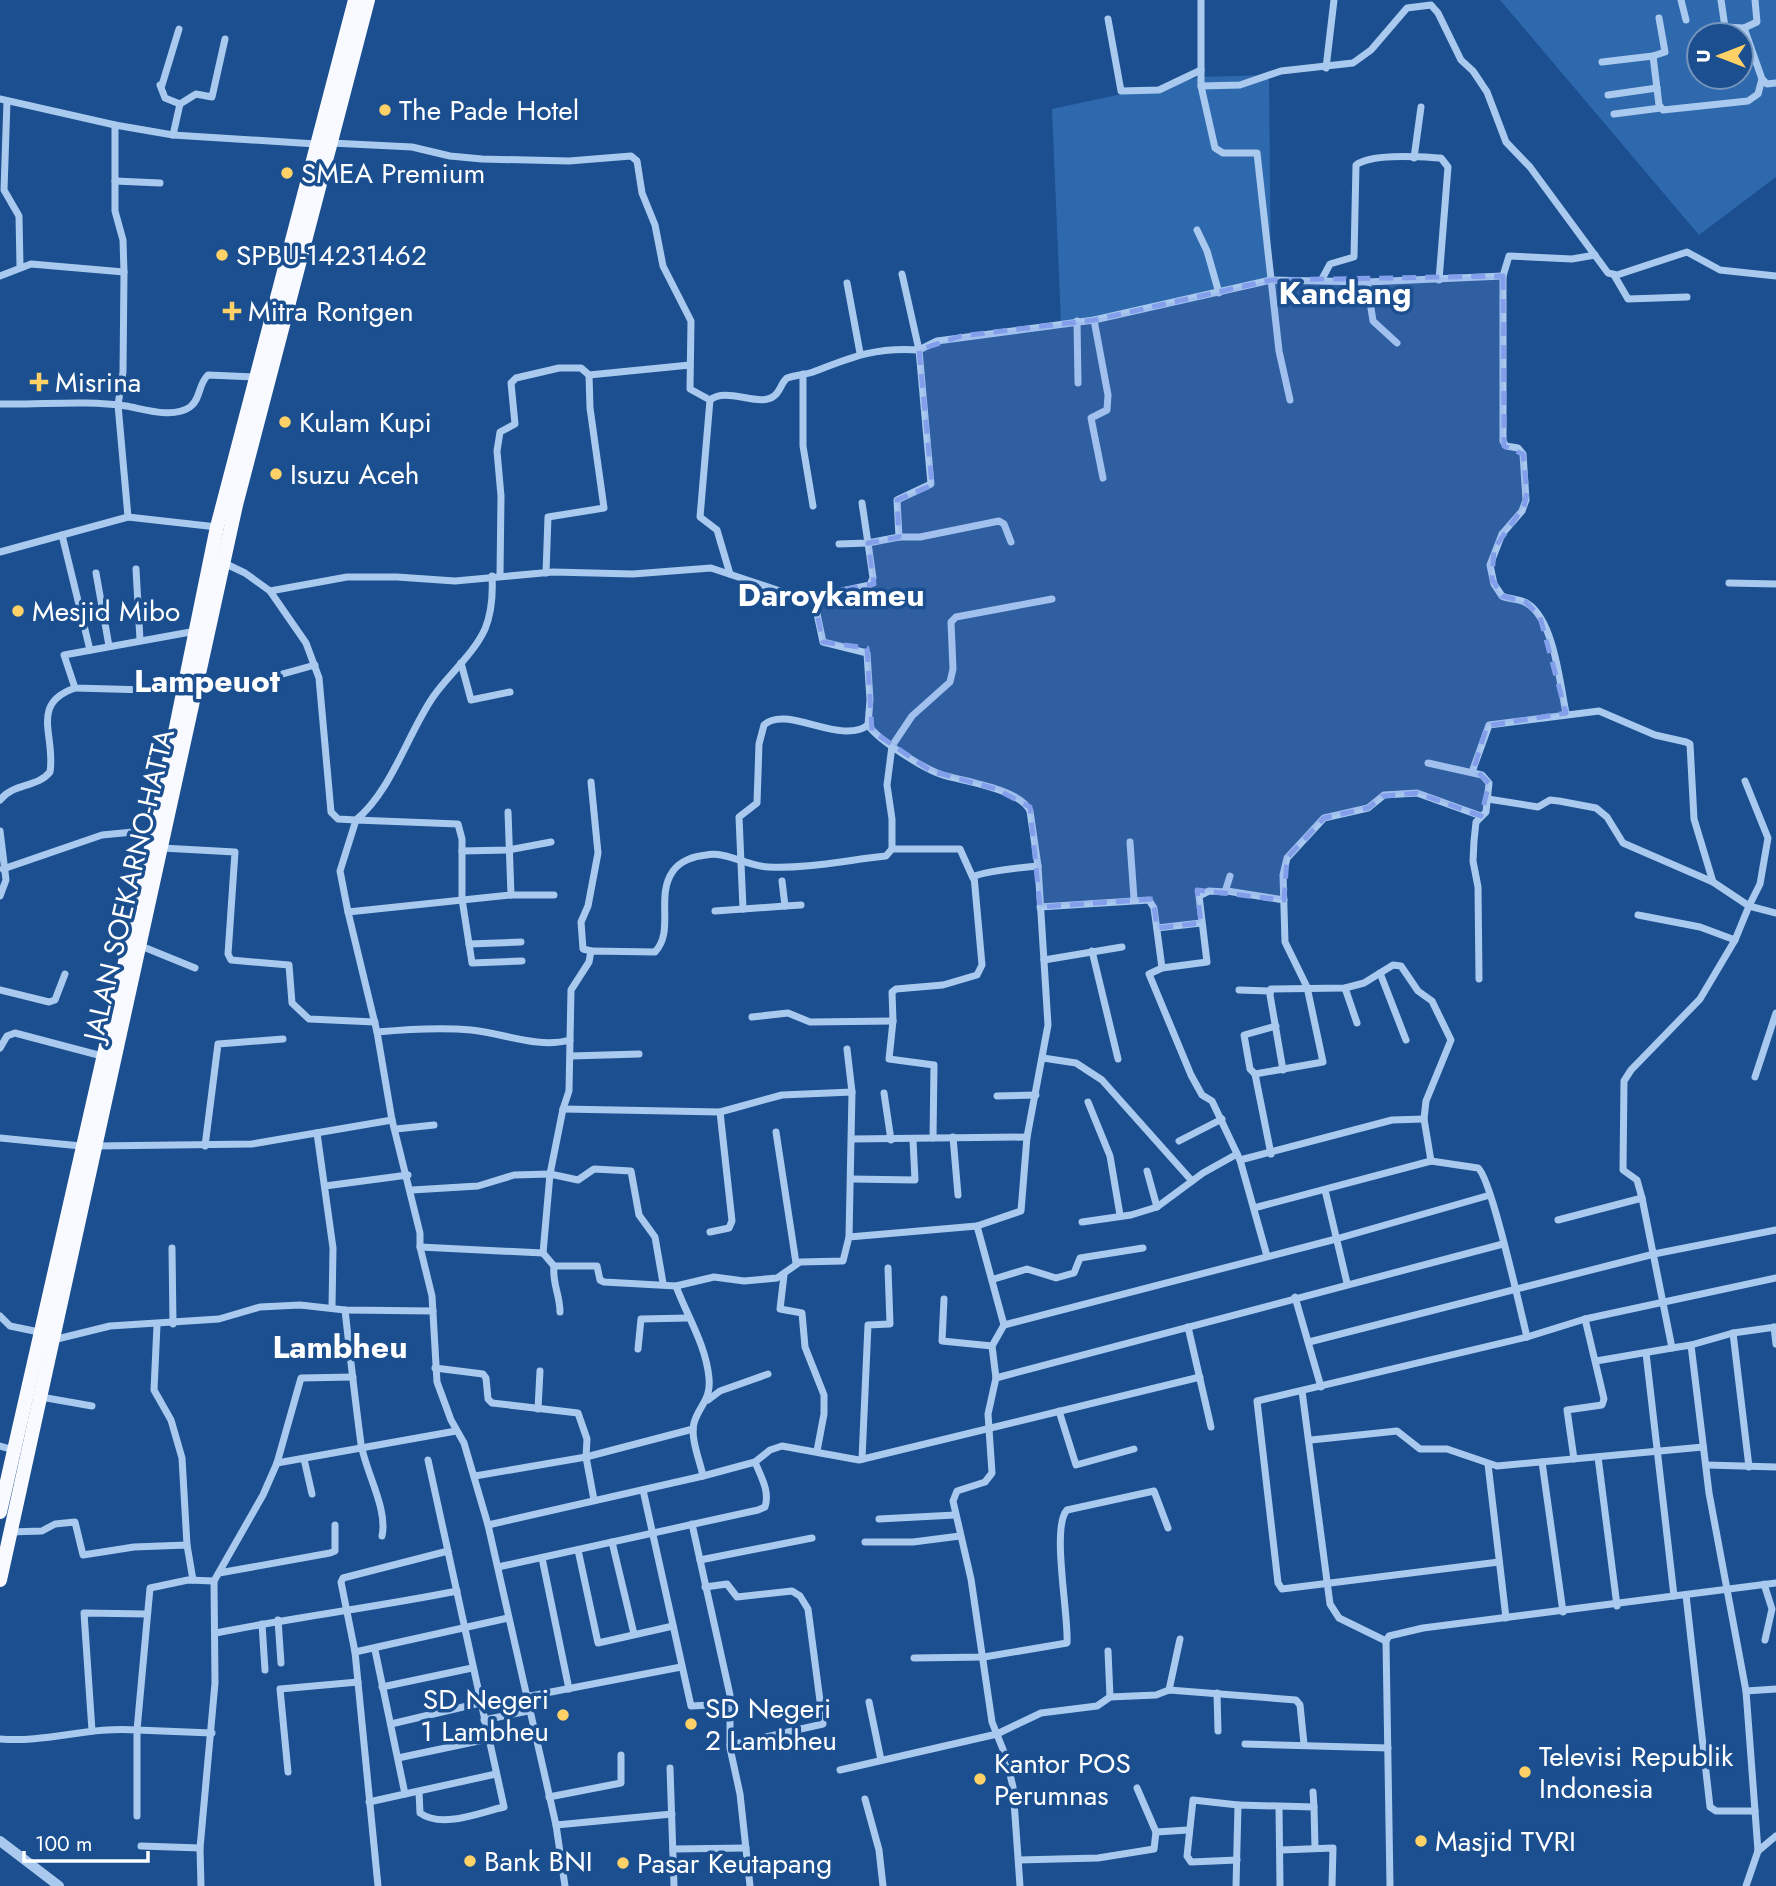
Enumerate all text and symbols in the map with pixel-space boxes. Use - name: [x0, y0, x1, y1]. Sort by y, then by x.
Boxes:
- north arrow: [1685, 21, 1755, 91]
- text: U: [1690, 49, 1717, 63]
- place label: The Pade Hotel: [399, 90, 579, 131]
- marker: The Pade Hotel: [377, 102, 393, 118]
- place label: SMEA Premium: [301, 153, 485, 194]
- marker: SMEA Premium: [279, 165, 295, 181]
- place label: SPBU-14231462: [236, 235, 427, 276]
- marker: SPBU-14231462: [214, 247, 230, 263]
- district label: Kandang: [1279, 270, 1411, 316]
- place label: Mitra Rontgen: [248, 291, 414, 332]
- marker: Mitra Rontgen: [222, 301, 242, 321]
- place label: Misrina: [55, 362, 141, 403]
- marker: Misrina: [29, 372, 49, 392]
- place label: Kulam Kupi: [299, 402, 432, 443]
- marker: Kulam Kupi: [277, 414, 293, 430]
- place label: Isuzu Aceh: [290, 454, 420, 495]
- marker: Isuzu Aceh: [268, 466, 284, 482]
- district label: Daroykameu: [737, 572, 925, 618]
- place label: Mesjid Mibo: [32, 591, 180, 632]
- marker: Mesjid Mibo: [10, 603, 26, 619]
- district label: Lampeuot: [134, 658, 281, 704]
- street label: JALAN SOEKARNO-HATTA: [72, 725, 185, 1049]
- district label: Lambheu: [272, 1324, 408, 1370]
- place label: SD Negeri 1 Lambheu: [420, 1679, 549, 1752]
- place label: SD Negeri 2 Lambheu: [705, 1688, 837, 1761]
- marker: SD Negeri 1 Lambheu: [555, 1707, 571, 1723]
- marker: SD Negeri 2 Lambheu: [683, 1716, 699, 1732]
- place label: Televisi Republik Indonesia: [1539, 1736, 1734, 1809]
- place label: Kantor POS Perumnas: [994, 1743, 1131, 1816]
- marker: Televisi Republik Indonesia: [1517, 1764, 1533, 1780]
- marker: Kantor POS Perumnas: [972, 1771, 988, 1787]
- scale bar: [24, 1820, 149, 1864]
- place label: Masjid TVRI: [1435, 1821, 1576, 1862]
- text: 100 m: [35, 1829, 92, 1859]
- marker: Masjid TVRI: [1413, 1833, 1429, 1849]
- place label: Bank BNI: [484, 1841, 593, 1882]
- place label: Pasar Keutapang: [637, 1843, 832, 1884]
- marker: Bank BNI: [462, 1853, 478, 1869]
- marker: Pasar Keutapang: [615, 1855, 631, 1871]

